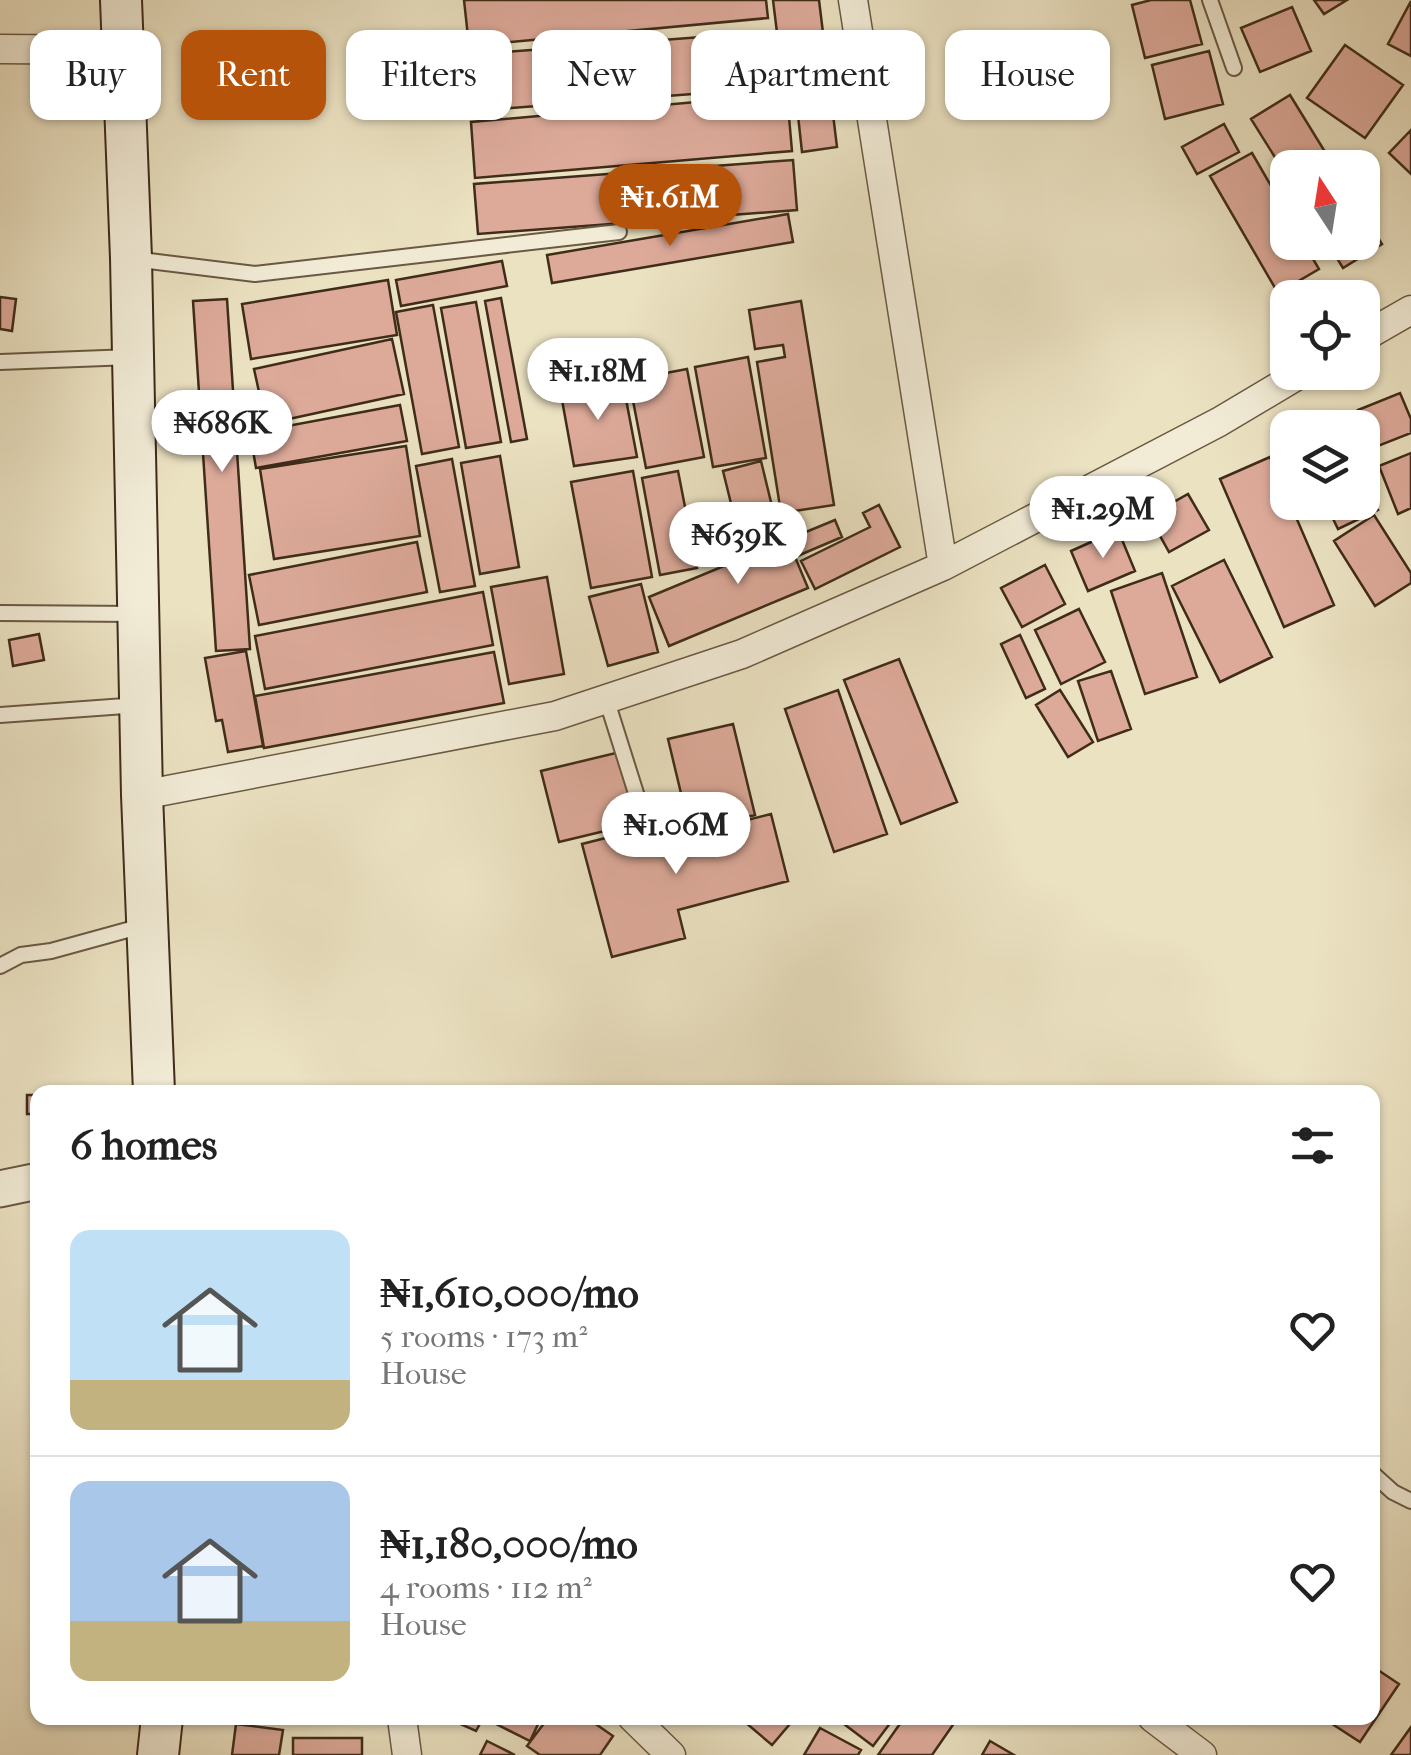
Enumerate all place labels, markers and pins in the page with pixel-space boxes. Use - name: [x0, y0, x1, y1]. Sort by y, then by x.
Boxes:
- pin: ₦1.61M: [589, 164, 751, 249]
- pin: ₦1.18M: [517, 338, 679, 423]
- pin: ₦686K: [152, 390, 292, 475]
- pin: ₦1.29M: [1022, 476, 1184, 561]
- pin: ₦639K: [668, 502, 808, 587]
- pin: ₦1.06M: [595, 792, 757, 877]

